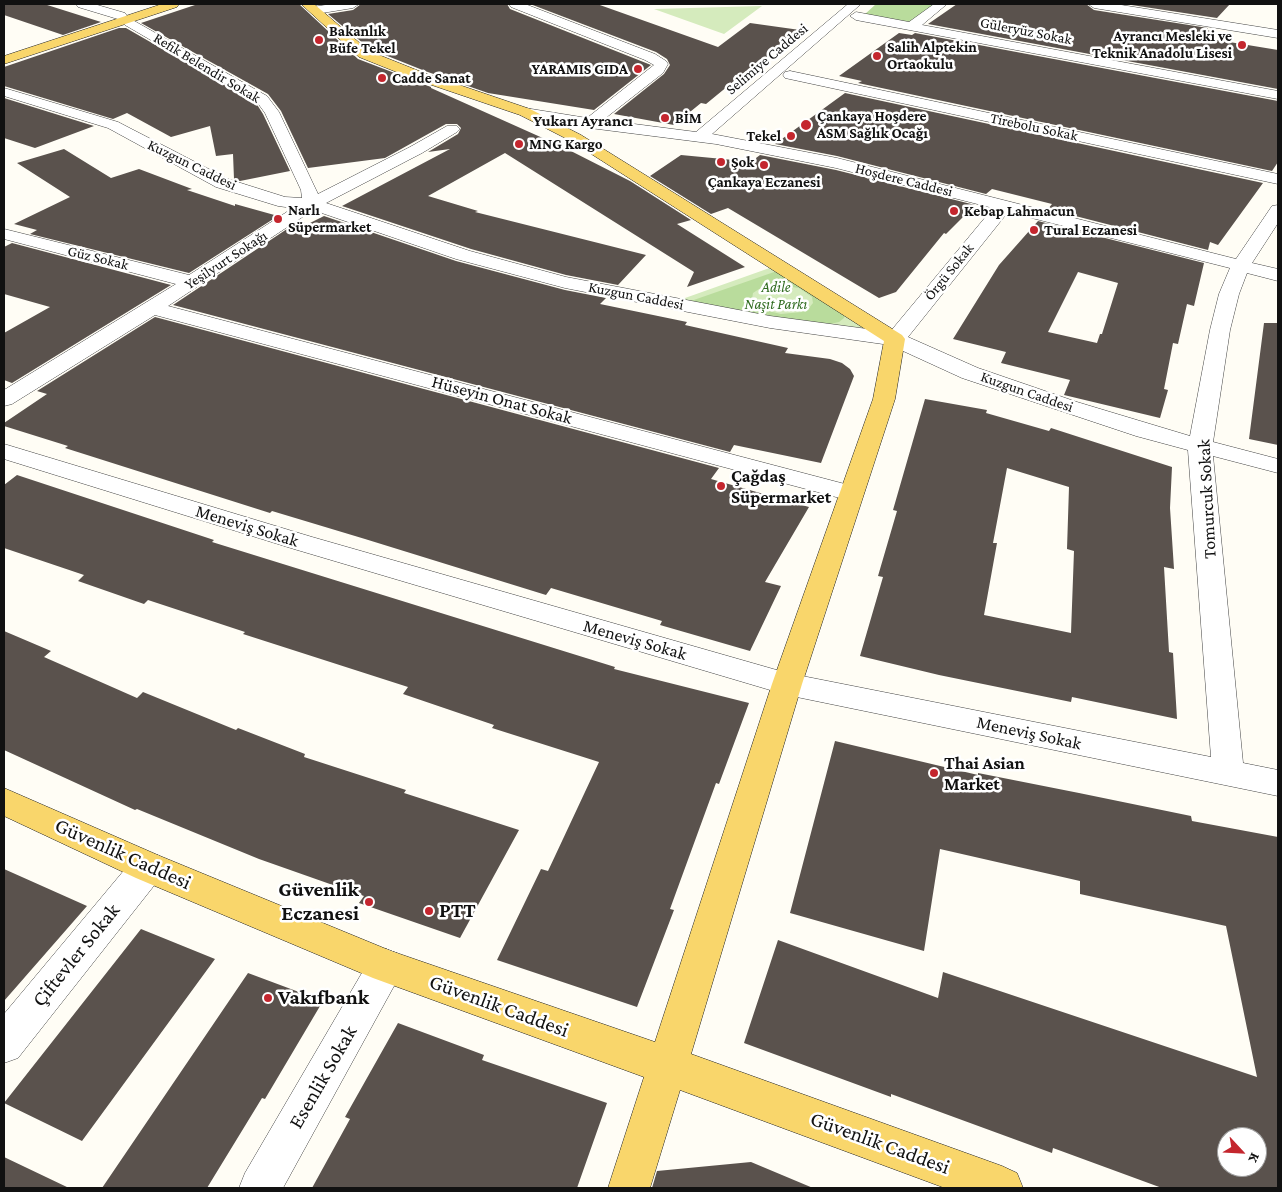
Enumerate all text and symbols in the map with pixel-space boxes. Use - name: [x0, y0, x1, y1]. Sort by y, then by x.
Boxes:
- street label: Güleryüz Sokak: [979, 13, 1073, 49]
- street label: Selimiye Caddesi: [722, 19, 812, 99]
- place label: Bakanlık Büfe Tekel: [329, 22, 396, 57]
- place label: Ayrancı Mesleki ve Teknik Anadolu Lisesi: [1092, 27, 1232, 62]
- street label: Refik Belendir Sokak: [150, 29, 264, 107]
- marker: Bakanlık Büfe Tekel: [313, 34, 325, 46]
- place label: Salih Alptekin Ortaokulu: [887, 38, 977, 73]
- marker: Ayrancı Mesleki ve Teknik Anadolu Lisesi: [1236, 39, 1248, 51]
- marker: Salih Alptekin Ortaokulu: [871, 50, 883, 62]
- place label: YARAMIS GIDA: [532, 60, 628, 78]
- marker: YARAMIS GIDA: [632, 63, 644, 75]
- place label: Cadde Sanat: [392, 69, 471, 87]
- marker: Cadde Sanat: [376, 72, 388, 84]
- place label: Çankaya Hoşdere ASM Sağlık Ocağı: [817, 107, 928, 142]
- place label: BİM: [675, 109, 702, 127]
- street label: Tirebolu Sokak: [989, 109, 1079, 145]
- district label: Yukarı Ayrancı: [533, 111, 633, 131]
- marker: BİM: [659, 112, 671, 124]
- marker: Çankaya Hoşdere ASM Sağlık Ocağı: [799, 118, 813, 132]
- place label: Tekel: [746, 127, 781, 145]
- marker: Tekel: [785, 130, 797, 142]
- place label: MNG Kargo: [529, 135, 603, 153]
- street label: Kuzgun Caddesi: [145, 136, 239, 194]
- marker: MNG Kargo: [513, 138, 525, 150]
- place label: Şok: [731, 153, 754, 171]
- marker: Şok: [715, 156, 727, 168]
- marker: Çankaya Eczanesi: [758, 159, 770, 171]
- street label: Hoşdere Caddesi: [853, 159, 955, 201]
- place label: Çankaya Eczanesi: [707, 173, 821, 191]
- place label: Narlı Süpermarket: [288, 201, 371, 236]
- place label: Kebap Lahmacun: [964, 202, 1075, 220]
- marker: Kebap Lahmacun: [948, 205, 960, 217]
- marker: Narlı Süpermarket: [272, 213, 284, 225]
- place label: Tural Eczanesi: [1044, 221, 1137, 239]
- marker: Tural Eczanesi: [1028, 224, 1040, 236]
- street label: Yeşilyurt Sokağı: [181, 227, 271, 293]
- street label: Örgü Sokak: [920, 240, 978, 304]
- street label: Güz Sokak: [66, 242, 130, 274]
- street label: Kuzgun Caddesi: [587, 278, 685, 314]
- park label: Adile Naşit Parkı: [745, 278, 807, 313]
- street label: Kuzgun Caddesi: [978, 368, 1076, 416]
- street label: Hüseyin Onat Sokak: [429, 371, 575, 429]
- street label: Tomurcuk Sokak: [1193, 439, 1221, 559]
- place label: Çağdaş Süpermarket: [731, 465, 831, 508]
- marker: Çağdaş Süpermarket: [715, 480, 727, 492]
- street label: Meneviş Sokak: [193, 500, 301, 552]
- street label: Meneviş Sokak: [581, 615, 689, 665]
- street label: Meneviş Sokak: [975, 711, 1083, 755]
- place label: Thai Asian Market: [944, 752, 1025, 794]
- marker: Thai Asian Market: [928, 767, 940, 779]
- street label: Güvenlik Caddesi: [51, 813, 195, 895]
- place label: Güvenlik Eczanesi: [278, 877, 359, 927]
- marker: Güvenlik Eczanesi: [363, 896, 375, 908]
- street label: Çiftevler Sokak: [27, 898, 125, 1012]
- place label: PTT: [439, 898, 476, 924]
- marker: PTT: [423, 905, 435, 917]
- street label: Güvenlik Caddesi: [426, 969, 572, 1043]
- place label: Vakıfbank: [278, 985, 369, 1011]
- marker: Vakıfbank: [262, 992, 274, 1004]
- street label: Esenlik Sokak: [283, 1021, 363, 1133]
- street label: Güvenlik Caddesi: [807, 1106, 953, 1180]
- north arrow: [1217, 1127, 1267, 1177]
- text: K: [1246, 1150, 1264, 1165]

